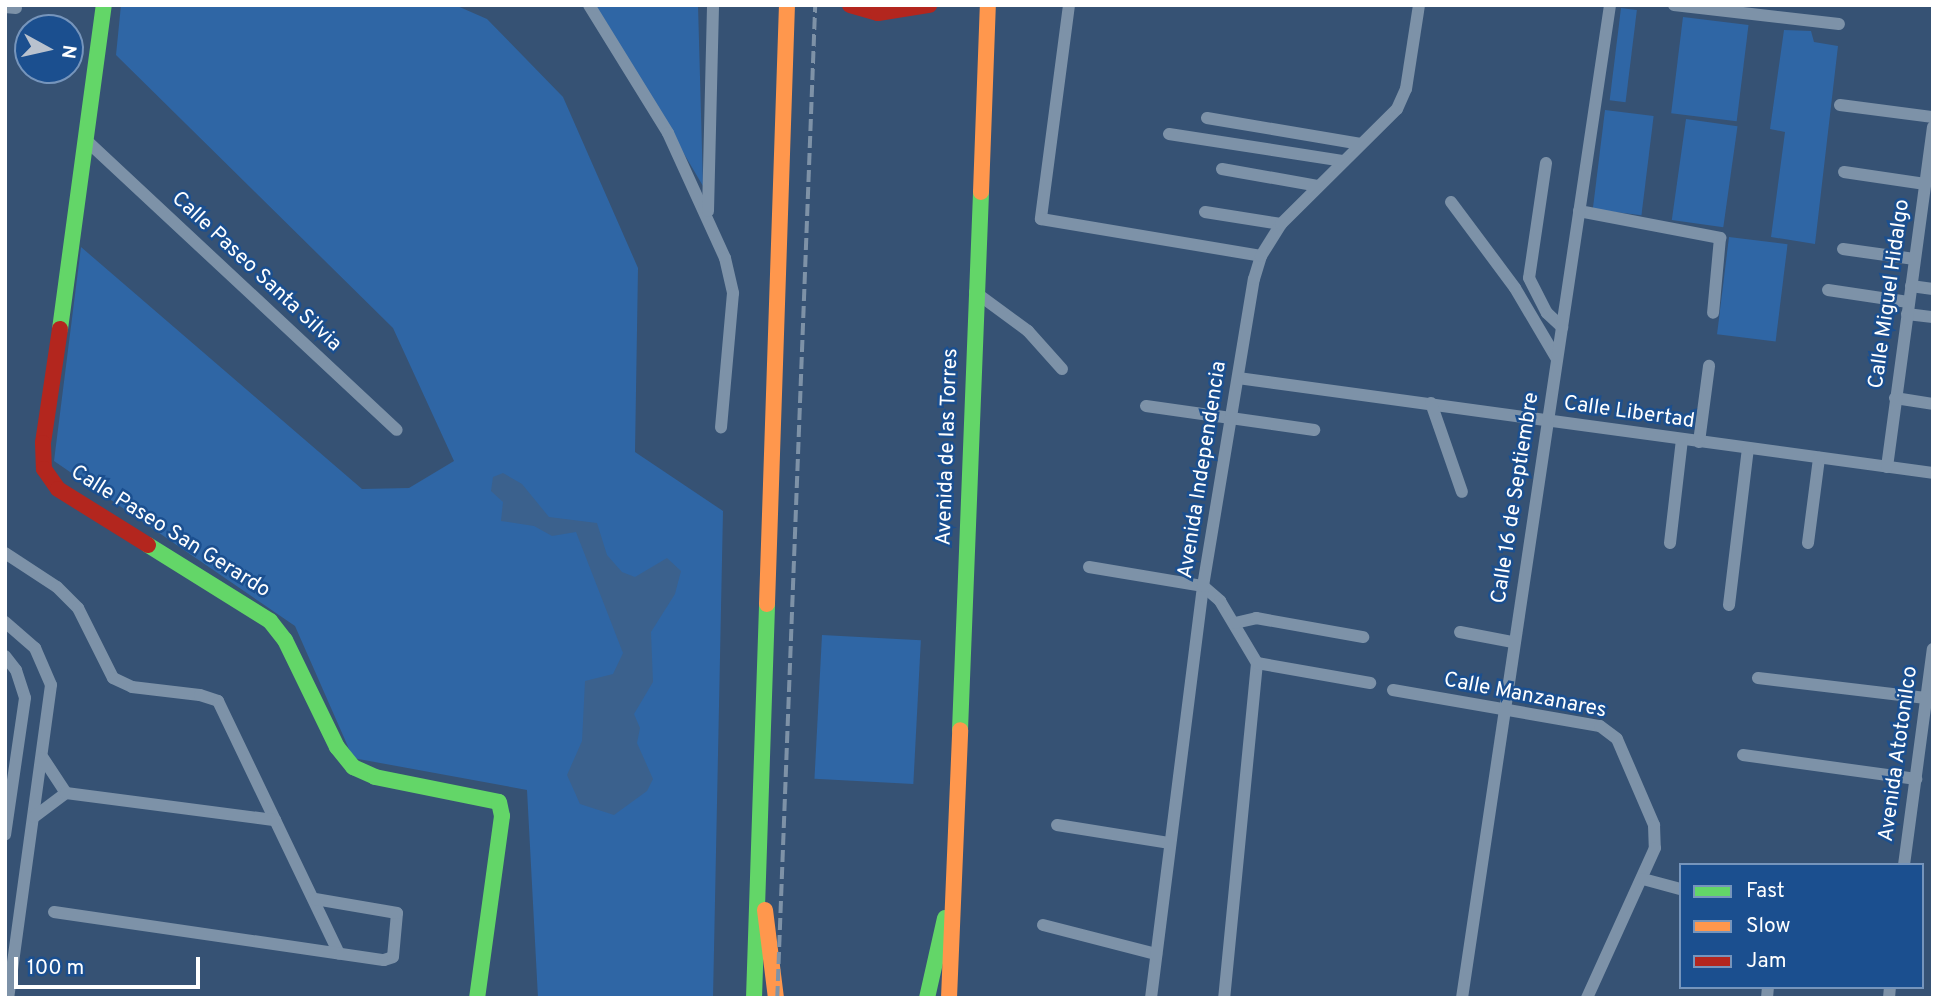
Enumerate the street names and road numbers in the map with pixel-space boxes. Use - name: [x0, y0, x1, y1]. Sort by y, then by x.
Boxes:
- street label: Calle Paseo Santa Silvia: [166, 187, 346, 357]
- street label: Calle Miguel Hidalgo: [1864, 198, 1916, 390]
- street label: Avenida de las Torres: [932, 347, 964, 547]
- street label: Avenida Independencia: [1173, 359, 1233, 581]
- street label: Calle 16 de Septiembre: [1487, 391, 1545, 605]
- street label: Calle Libertad: [1562, 391, 1696, 435]
- street label: Calle Paseo San Gerardo: [66, 460, 274, 604]
- street label: Avenida Atotonilco: [1874, 664, 1924, 844]
- street label: Calle Manzanares: [1442, 668, 1608, 724]

